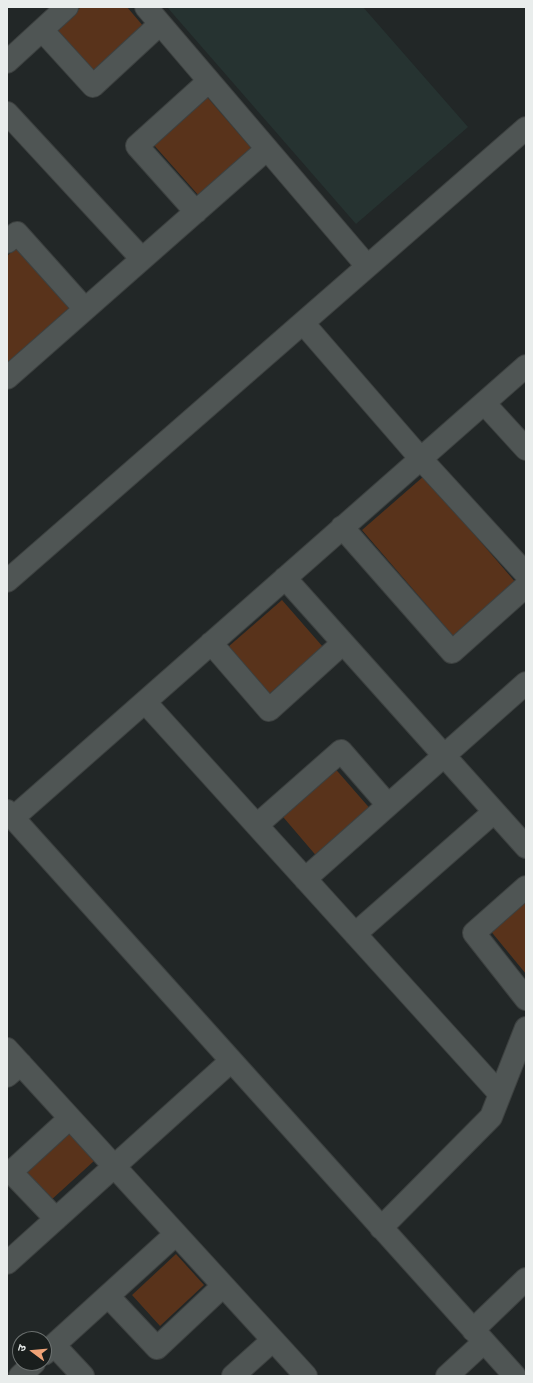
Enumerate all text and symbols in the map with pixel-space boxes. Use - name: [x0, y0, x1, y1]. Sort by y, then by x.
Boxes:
- north arrow: [12, 1331, 52, 1371]
- text: उ: [14, 1343, 29, 1353]

